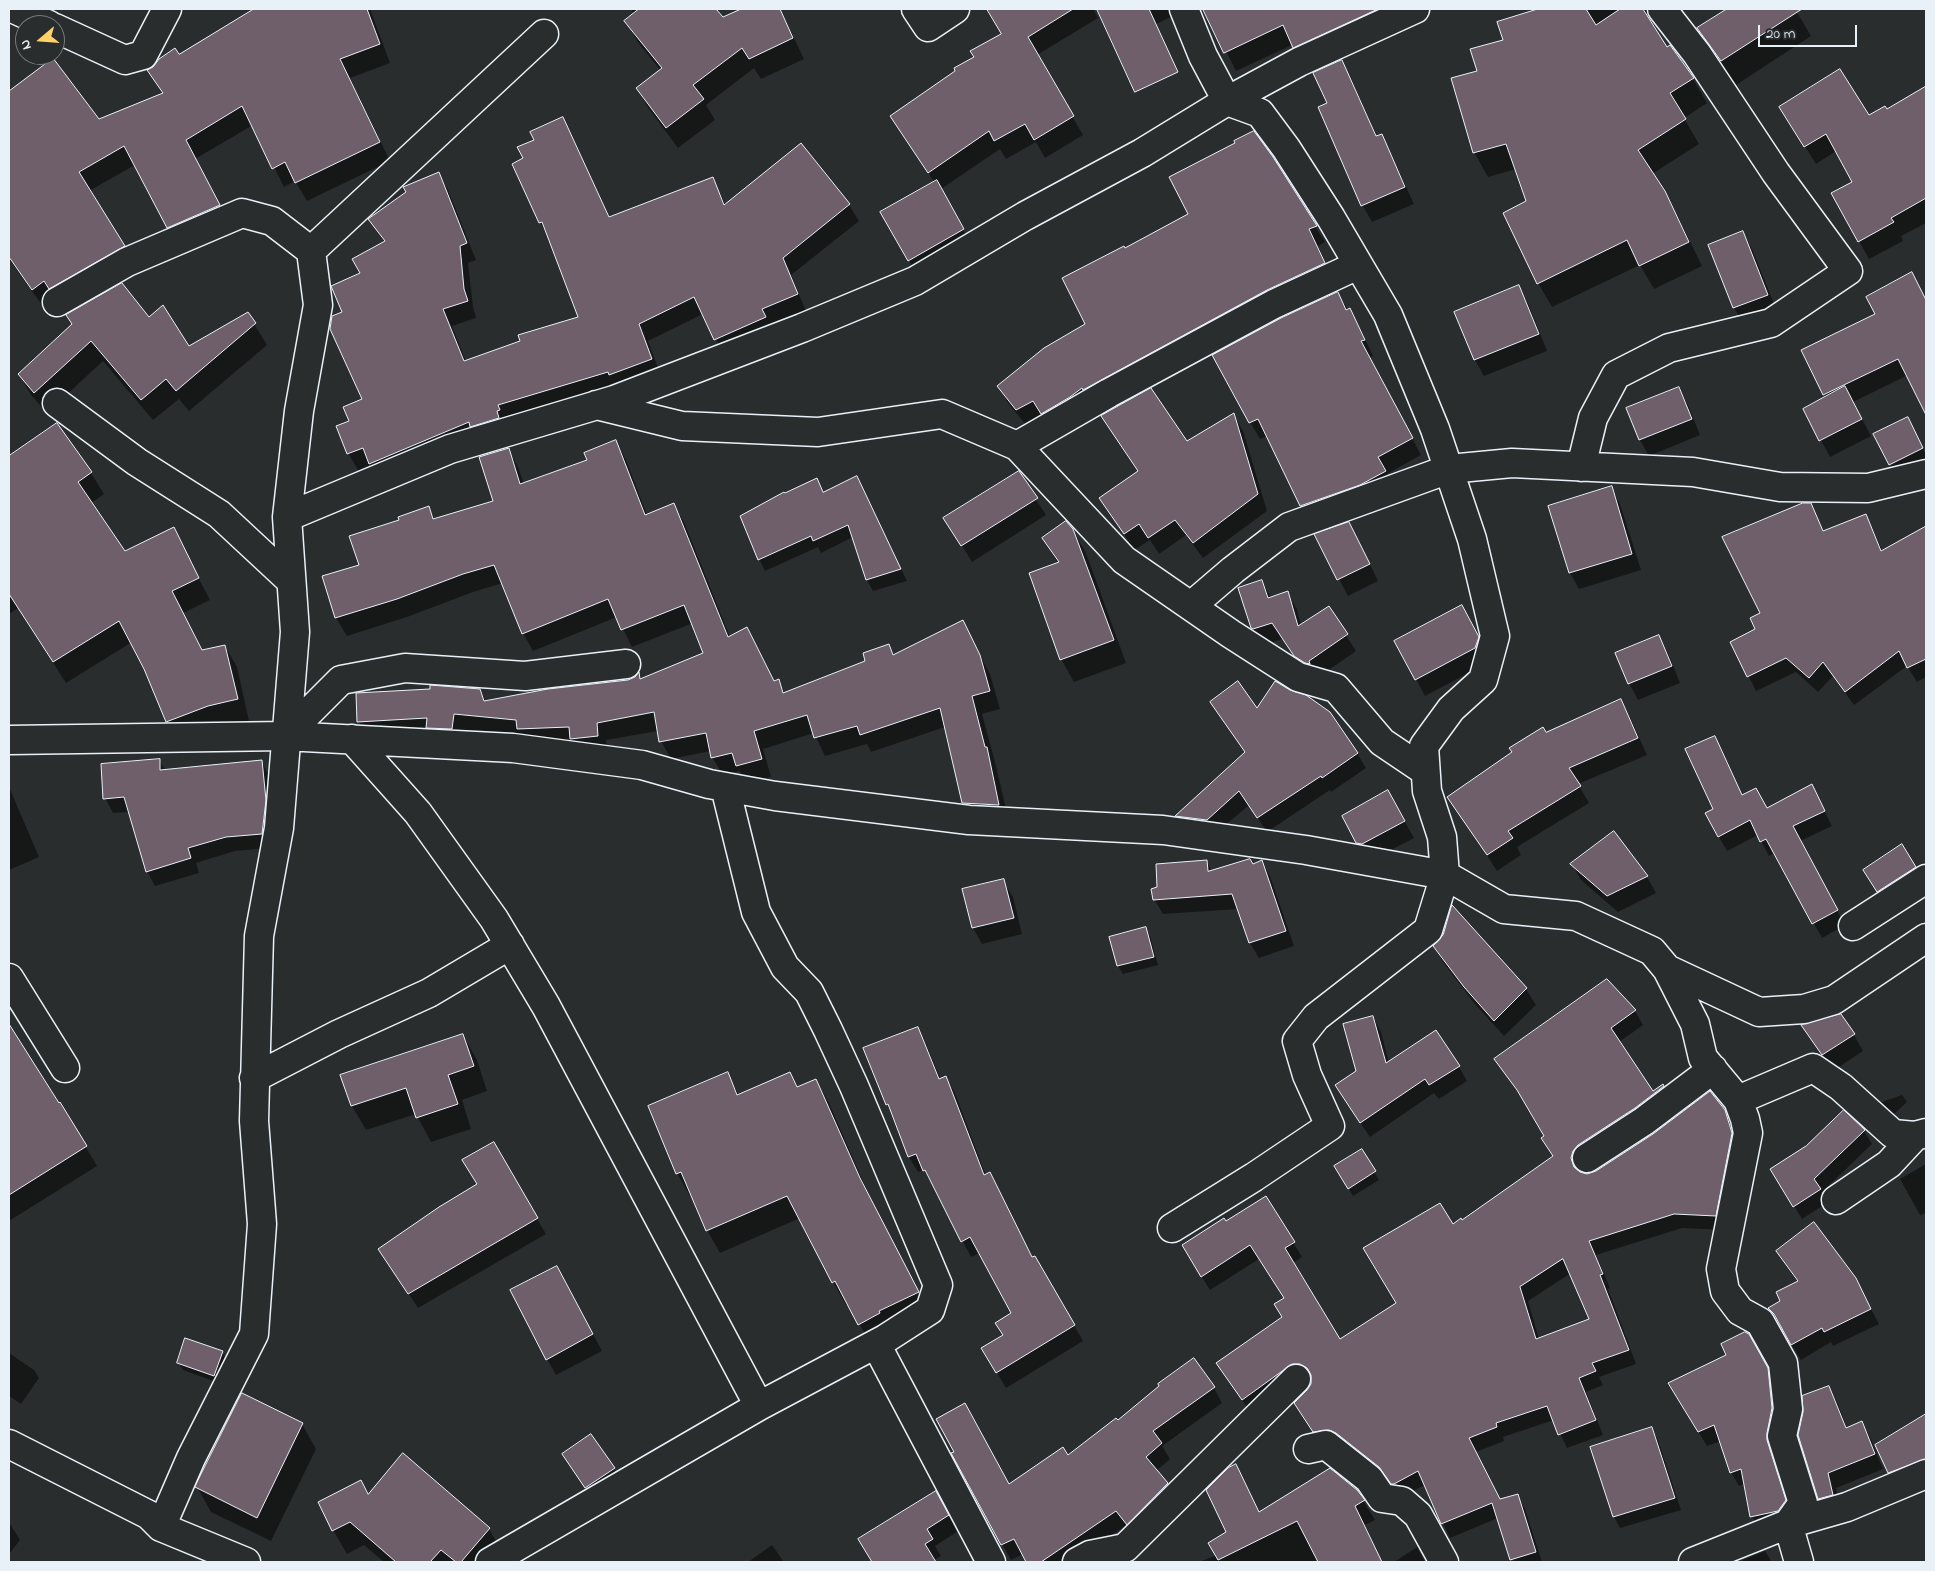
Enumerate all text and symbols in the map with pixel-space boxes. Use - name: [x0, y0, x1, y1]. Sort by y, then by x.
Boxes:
- north arrow: [15, 15, 65, 65]
- scale bar: [1760, 15, 1859, 47]
- text: 20 m: [1766, 23, 1795, 45]
- text: N: [15, 37, 38, 52]

